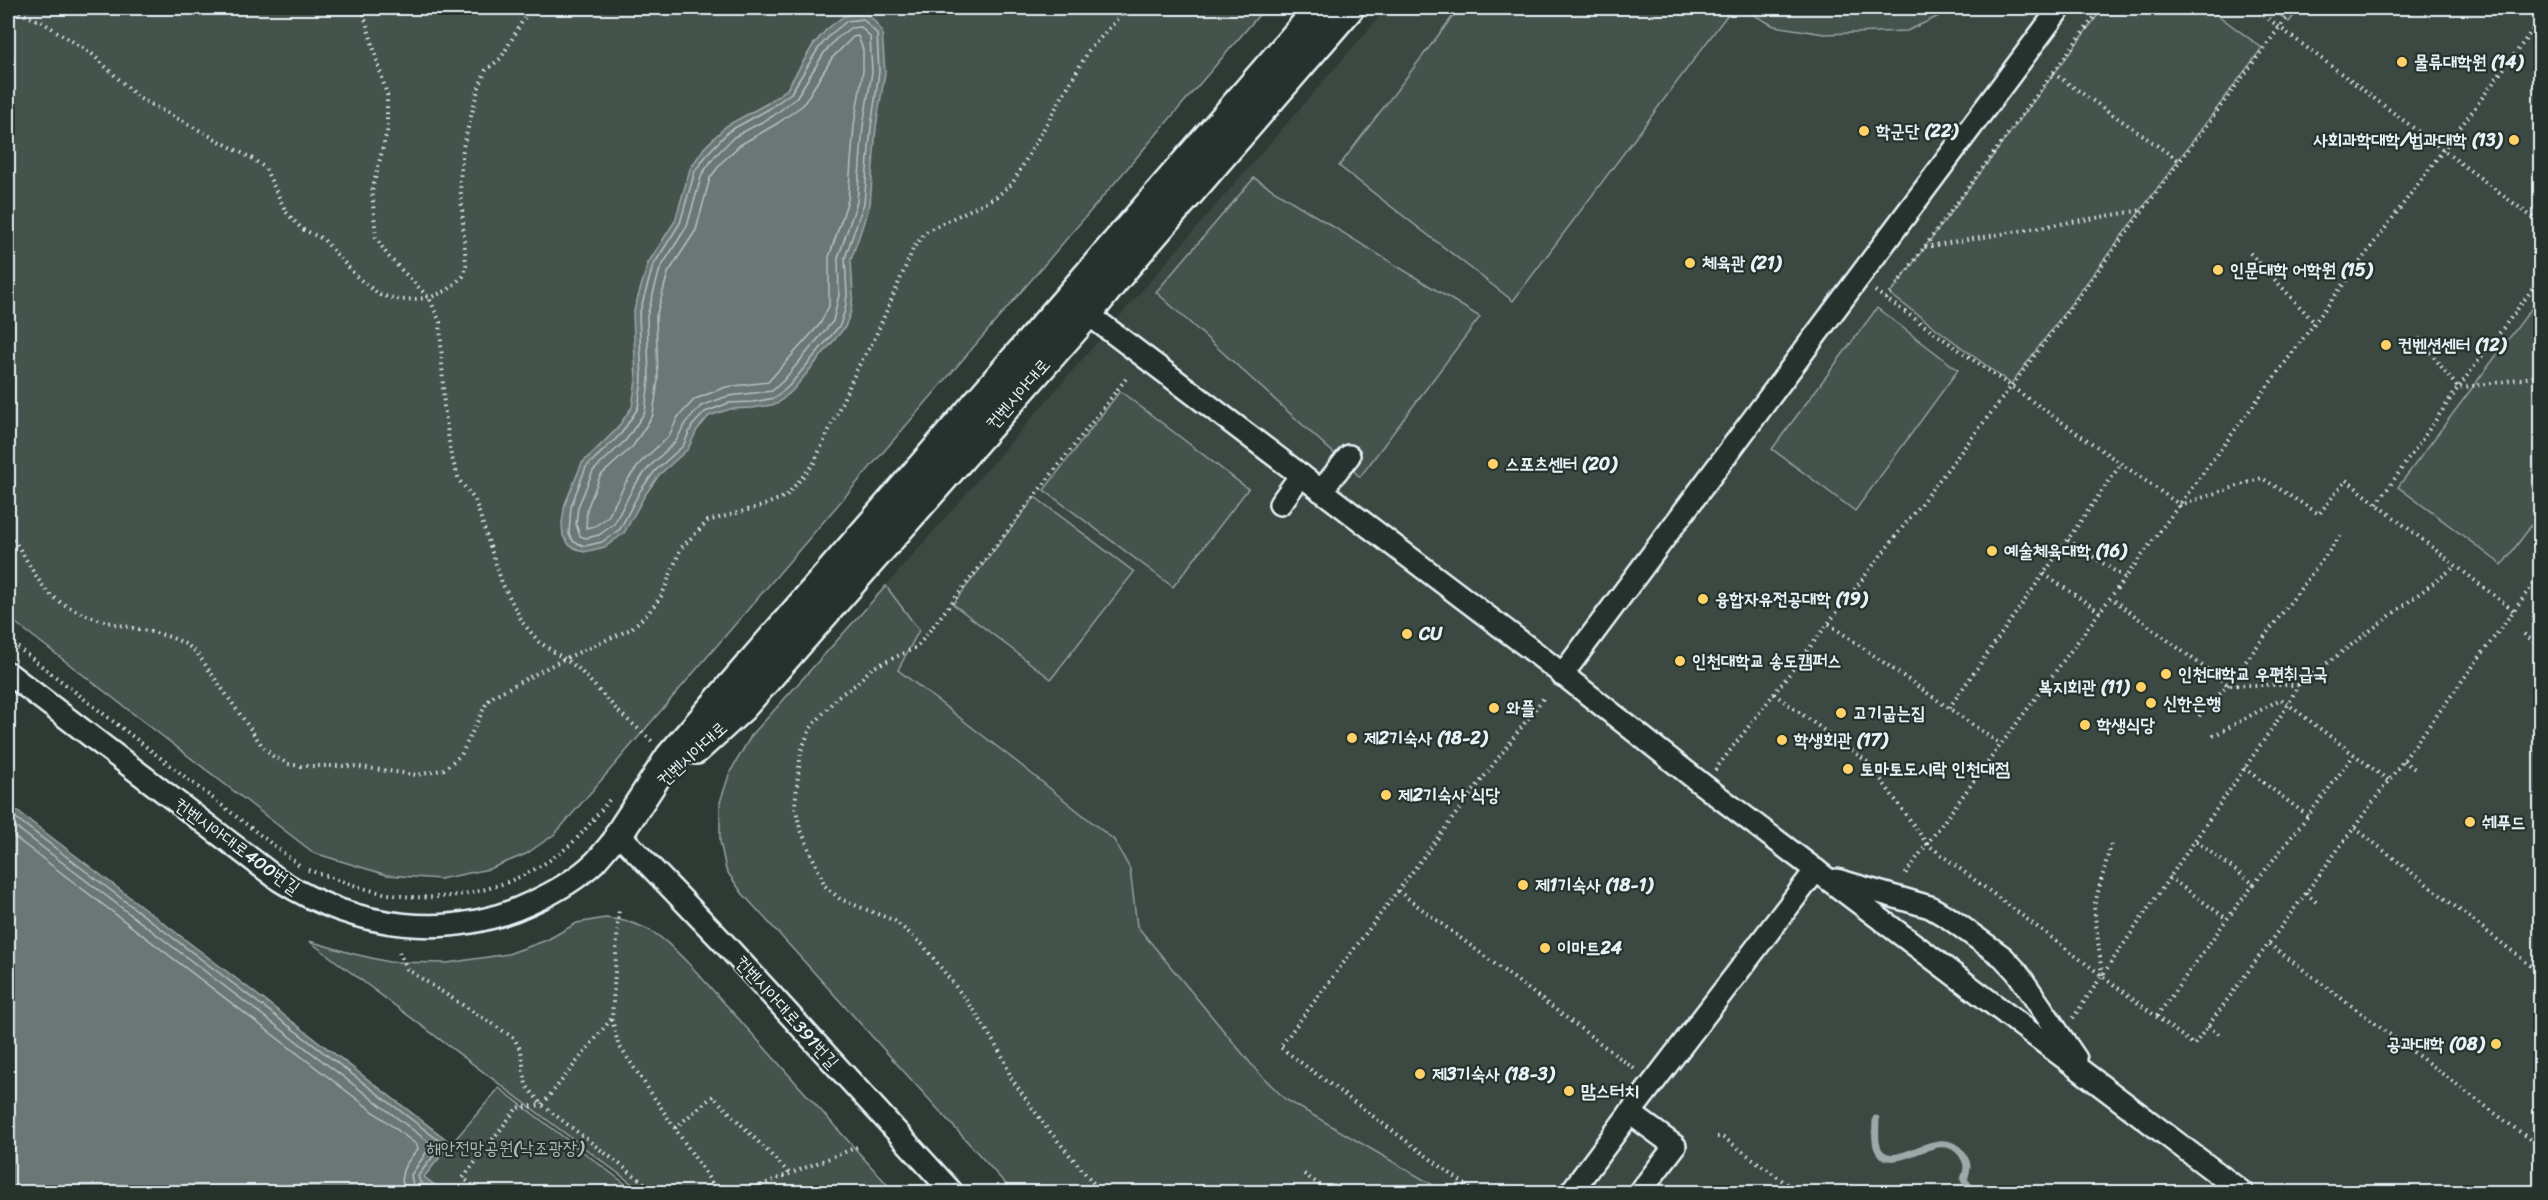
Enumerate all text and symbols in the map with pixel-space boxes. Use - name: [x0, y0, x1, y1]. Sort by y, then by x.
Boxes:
- place label: 물류대학원 (14): [2414, 46, 2524, 78]
- marker: 물류대학원 (14): [2395, 55, 2409, 69]
- place label: 학군단 (22): [1875, 115, 1959, 147]
- marker: 학군단 (22): [1857, 124, 1871, 138]
- place label: 사회과학대학/법과대학 (13): [2313, 124, 2504, 156]
- marker: 사회과학대학/법과대학 (13): [2507, 133, 2521, 147]
- place label: 체육관 (21): [1702, 247, 1783, 279]
- place label: 인문대학 어학원 (15): [2230, 254, 2374, 286]
- marker: 체육관 (21): [1683, 256, 1697, 270]
- marker: 인문대학 어학원 (15): [2211, 263, 2225, 277]
- place label: 컨벤션센터 (12): [2398, 329, 2508, 361]
- marker: 컨벤션센터 (12): [2379, 338, 2393, 352]
- street label: 컨벤시아대로: [977, 351, 1059, 437]
- place label: 스포츠센터 (20): [1505, 448, 1618, 480]
- marker: 스포츠센터 (20): [1486, 457, 1500, 471]
- place label: 예술체육대학 (16): [2004, 535, 2128, 567]
- marker: 예술체육대학 (16): [1985, 544, 1999, 558]
- place label: 융합자유전공대학 (19): [1715, 583, 1869, 615]
- marker: 융합자유전공대학 (19): [1696, 592, 1710, 606]
- place label: CU: [1418, 618, 1443, 650]
- marker: CU: [1400, 627, 1414, 641]
- place label: 인천대학교 송도캠퍼스: [1692, 645, 1842, 677]
- marker: 인천대학교 송도캠퍼스: [1673, 654, 1687, 668]
- place label: 인천대학교 우편취급국: [2178, 658, 2328, 690]
- marker: 인천대학교 우편취급국: [2159, 667, 2173, 681]
- place label: 복지회관 (11): [2038, 671, 2131, 703]
- marker: 복지회관 (11): [2134, 680, 2148, 694]
- place label: 신한은행: [2163, 687, 2221, 719]
- place label: 와플: [1506, 692, 1535, 724]
- marker: 신한은행: [2144, 696, 2158, 710]
- place label: 고기굽는집: [1853, 697, 1925, 729]
- marker: 와플: [1487, 701, 1501, 715]
- marker: 고기굽는집: [1834, 706, 1848, 720]
- place label: 학생식당: [2096, 709, 2155, 741]
- street label: 컨벤시아대로: [649, 713, 735, 795]
- marker: 학생식당: [2078, 718, 2092, 732]
- place label: 제2기숙사 (18-2): [1364, 722, 1489, 754]
- place label: 학생회관 (17): [1793, 724, 1889, 756]
- marker: 제2기숙사 (18-2): [1345, 731, 1359, 745]
- marker: 학생회관 (17): [1775, 733, 1789, 747]
- place label: 토마토도시락 인천대점: [1860, 753, 2010, 785]
- marker: 토마토도시락 인천대점: [1841, 762, 1855, 776]
- place label: 제2기숙사 식당: [1398, 779, 1500, 811]
- marker: 제2기숙사 식당: [1379, 788, 1393, 802]
- street label: 컨벤시아대로400번길: [167, 789, 307, 903]
- place label: 쉐푸드: [2482, 806, 2525, 838]
- marker: 쉐푸드: [2463, 815, 2477, 829]
- place label: 제1기숙사 (18-1): [1535, 869, 1654, 901]
- marker: 제1기숙사 (18-1): [1516, 878, 1530, 892]
- place label: 이마트24: [1557, 932, 1623, 964]
- marker: 이마트24: [1538, 941, 1552, 955]
- street label: 컨벤시아대로391번길: [727, 948, 848, 1077]
- place label: 공과대학 (08): [2386, 1028, 2486, 1060]
- marker: 공과대학 (08): [2489, 1037, 2503, 1051]
- place label: 제3기숙사 (18-3): [1432, 1058, 1556, 1090]
- marker: 제3기숙사 (18-3): [1413, 1067, 1427, 1081]
- place label: 맘스터치: [1581, 1075, 1639, 1107]
- marker: 맘스터치: [1562, 1084, 1576, 1098]
- park label: 해안전망공원(낙조광장): [426, 1132, 585, 1164]

